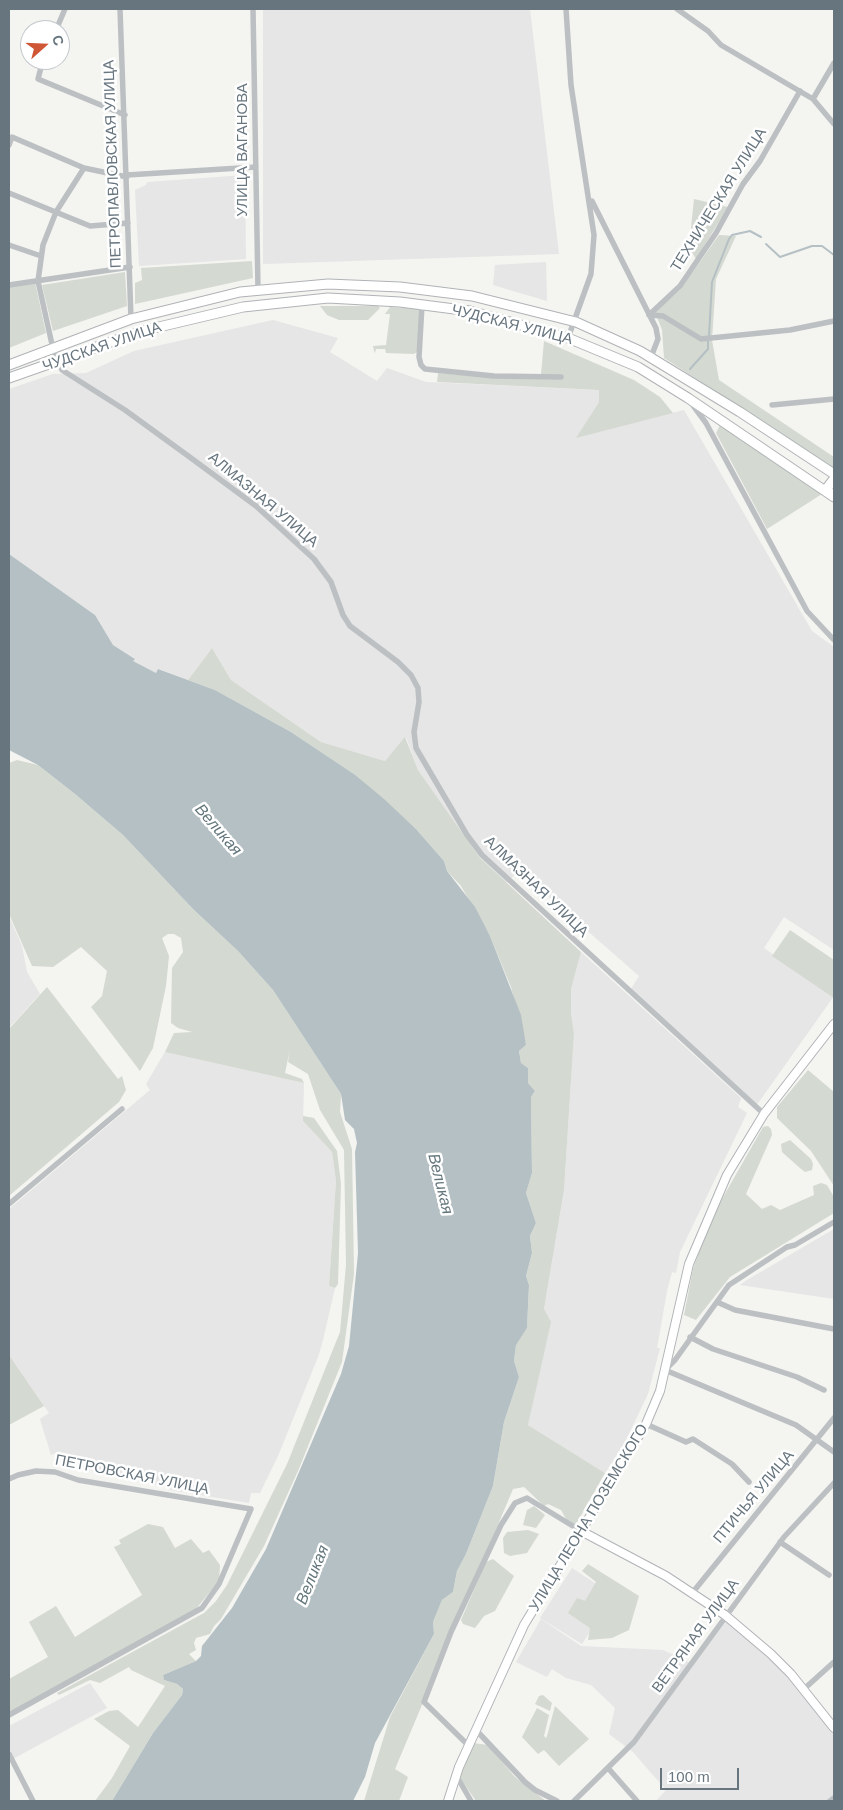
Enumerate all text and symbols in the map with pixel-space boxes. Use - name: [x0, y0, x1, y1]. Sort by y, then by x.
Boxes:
- north arrow: [20, 20, 70, 70]
- text: С: [49, 33, 67, 48]
- street label: ПЕТРОПАВЛОВСКАЯ УЛИЦА: [100, 60, 126, 268]
- street label: УЛИЦА ВАГАНОВА: [234, 83, 252, 217]
- street label: ТЕХНИЧЕСКАЯ УЛИЦА: [667, 125, 771, 275]
- street label: ЧУДСКАЯ УЛИЦА: [449, 301, 575, 349]
- street label: ЧУДСКАЯ УЛИЦА: [40, 318, 164, 376]
- street label: АЛМАЗНАЯ УЛИЦА: [204, 449, 322, 551]
- water label: Великая: [190, 800, 246, 860]
- street label: АЛМАЗНАЯ УЛИЦА: [480, 833, 592, 941]
- water label: Великая: [423, 1152, 457, 1216]
- street label: УЛИЦА ЛЕОНА ПОЗЕМСКОГО: [526, 1421, 652, 1615]
- street label: ПТИЧЬЯ УЛИЦА: [710, 1447, 798, 1547]
- street label: ПЕТРОВСКАЯ УЛИЦА: [54, 1451, 210, 1499]
- water label: Великая: [292, 1543, 334, 1607]
- street label: ВЕТРЯНАЯ УЛИЦА: [649, 1576, 743, 1696]
- scale bar: [663, 1758, 742, 1790]
- text: 100 m: [668, 1768, 710, 1785]

